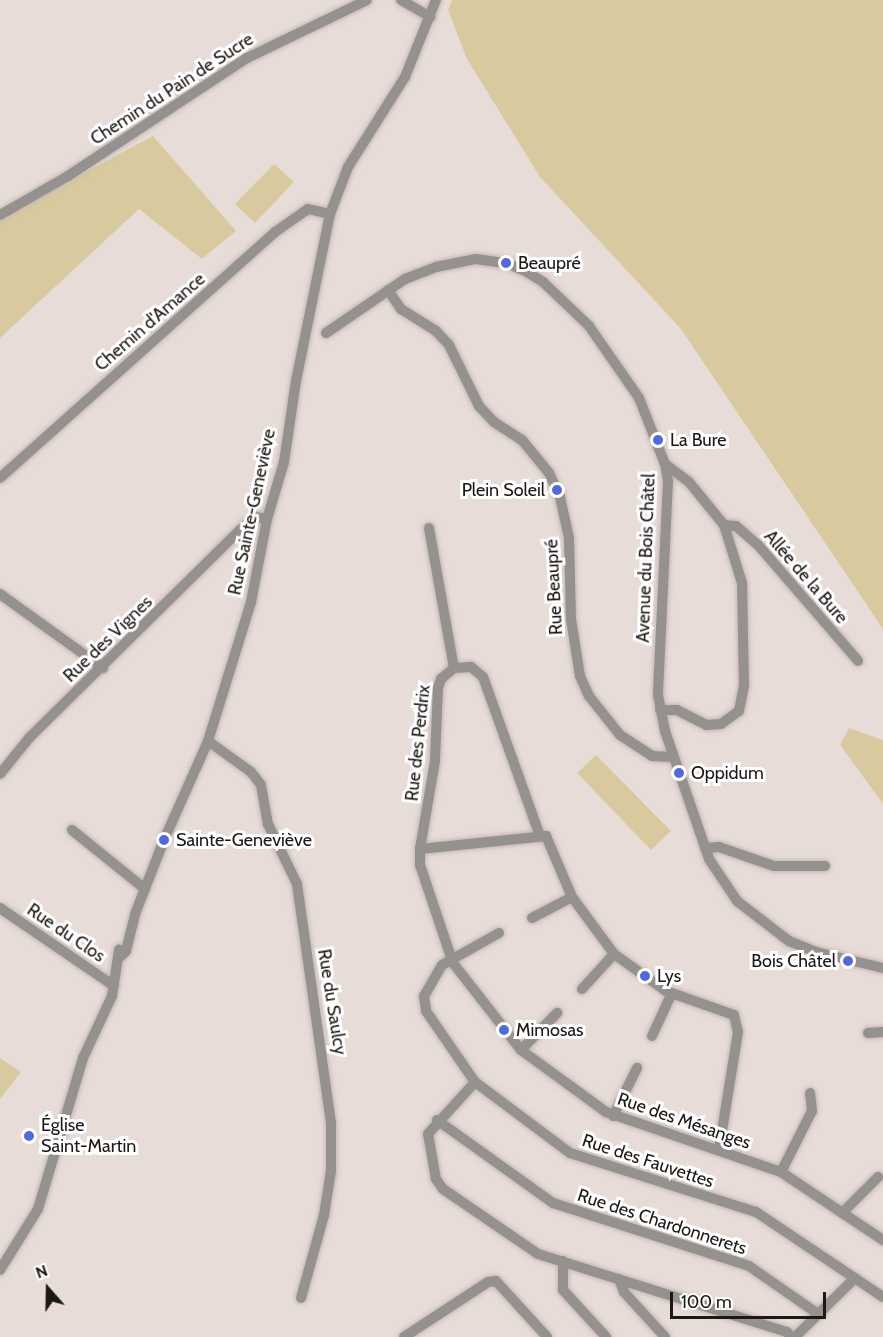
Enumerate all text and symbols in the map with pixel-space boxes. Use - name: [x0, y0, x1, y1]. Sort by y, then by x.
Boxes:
- street label: Chemin du Pain de Sucre: [87, 28, 257, 150]
- place label: Beaupré: [518, 252, 581, 274]
- marker: Beaupré: [499, 256, 513, 270]
- street label: Chemin d'Amance: [90, 268, 210, 376]
- street label: Rue Sainte-Geneviève: [224, 427, 280, 597]
- place label: La Bure: [670, 429, 726, 451]
- marker: La Bure: [651, 433, 665, 447]
- street label: Avenue du Bois Châtel: [632, 473, 660, 643]
- place label: Plein Soleil: [462, 479, 545, 501]
- marker: Plein Soleil: [550, 483, 564, 497]
- street label: Allée de la Bure: [760, 526, 852, 628]
- street label: Rue Beaupré: [541, 538, 567, 636]
- street label: Rue des Vignes: [59, 591, 157, 687]
- street label: Rue des Perdrix: [401, 684, 435, 802]
- place label: Oppidum: [691, 762, 764, 784]
- marker: Oppidum: [672, 766, 686, 780]
- place label: Sainte-Geneviève: [176, 829, 312, 851]
- marker: Sainte-Geneviève: [157, 833, 171, 847]
- street label: Rue du Clos: [23, 899, 109, 967]
- street label: Rue du Saulcy: [313, 948, 351, 1056]
- place label: Bois Châtel: [751, 950, 836, 972]
- marker: Bois Châtel: [841, 954, 855, 968]
- place label: Lys: [657, 965, 681, 987]
- marker: Lys: [638, 969, 652, 983]
- place label: Mimosas: [516, 1019, 583, 1041]
- marker: Mimosas: [497, 1023, 511, 1037]
- street label: Rue des Mésanges: [615, 1088, 753, 1154]
- place label: Église Saint-Martin: [41, 1115, 136, 1158]
- marker: Église Saint-Martin: [22, 1129, 36, 1143]
- street label: Rue des Fauvettes: [579, 1130, 717, 1192]
- street label: Rue des Chardonnerets: [575, 1184, 749, 1260]
- north arrow: [18, 1259, 78, 1319]
- text: N: [33, 1261, 50, 1282]
- scale bar: [673, 1280, 829, 1318]
- text: 100 m: [681, 1291, 732, 1313]

